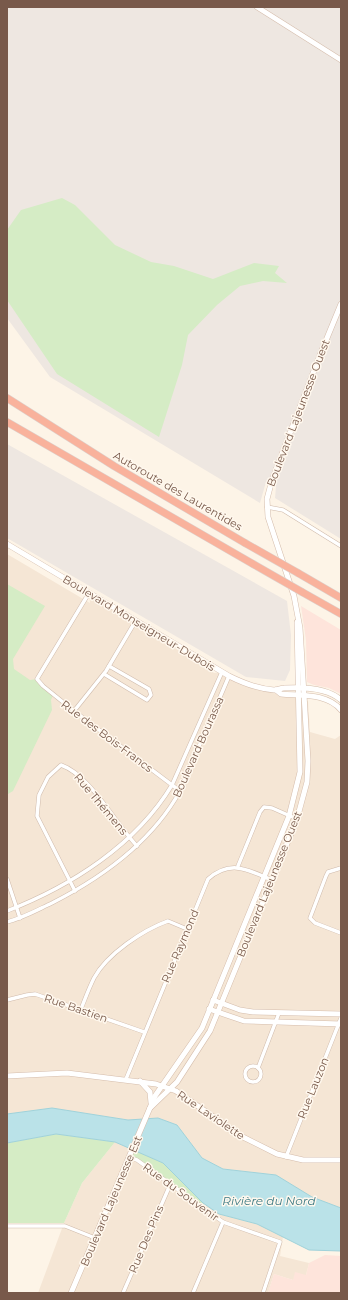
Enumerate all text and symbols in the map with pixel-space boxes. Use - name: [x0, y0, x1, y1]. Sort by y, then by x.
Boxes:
- street label: Boulevard Lajeunesse Ouest: [263, 337, 333, 489]
- street label: Autoroute des Laurentides: [111, 448, 246, 534]
- street label: Boulevard Monseigneur-Dubois: [60, 572, 218, 674]
- street label: Boulevard Bourassa: [169, 694, 227, 800]
- street label: Rue des Bois-Francs: [58, 697, 156, 775]
- street label: Rue Thémens: [71, 770, 131, 838]
- street label: Boulevard Lajeunesse Ouest: [233, 808, 305, 959]
- street label: Rue Raymond: [158, 907, 202, 985]
- street label: Rue Bastien: [42, 991, 110, 1025]
- street label: Rue Lauzon: [294, 1055, 332, 1121]
- street label: Rue Laviolette: [175, 1087, 248, 1143]
- street label: Boulevard Lajeunesse Est: [77, 1133, 145, 1268]
- street label: Rue du Souvenir: [140, 1160, 222, 1224]
- water label: Rivière du Nord: [222, 1193, 317, 1208]
- street label: Rue Des Pins: [125, 1202, 167, 1275]

